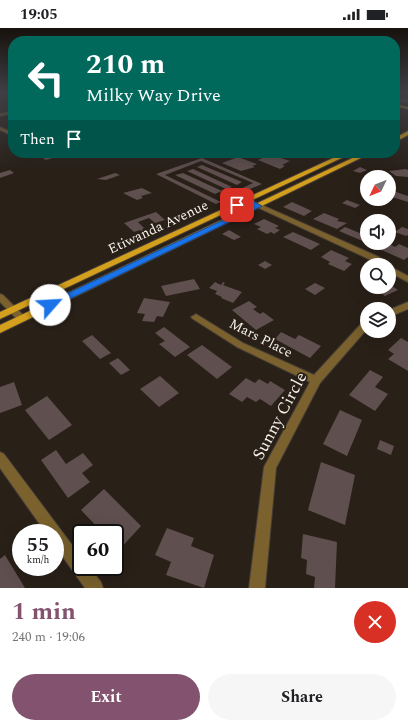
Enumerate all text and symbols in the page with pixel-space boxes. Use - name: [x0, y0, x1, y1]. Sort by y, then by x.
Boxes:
- text: 19:05: [20, 3, 58, 26]
- text: 210 m: [86, 43, 165, 86]
- icon: left: [20, 52, 72, 104]
- text: Milky Way Drive: [86, 82, 221, 109]
- text: Then: [20, 128, 55, 151]
- icon: arrive: [63, 128, 85, 150]
- north arrow: [360, 170, 396, 206]
- map controls: [360, 170, 396, 338]
- pin: [220, 188, 254, 222]
- street label: Etiwanda Avenue: [104, 194, 212, 259]
- icon: arrive: [226, 194, 248, 216]
- button: sound: [360, 214, 396, 250]
- button: search: [360, 258, 396, 294]
- position arrow: [29, 284, 71, 326]
- button: layers: [360, 302, 396, 338]
- street label: Mars Place: [226, 313, 297, 363]
- street label: Sunny Circle: [246, 367, 314, 465]
- speed limit sign: 60: [72, 524, 124, 576]
- text: 55: [27, 530, 49, 560]
- text: km/h: [27, 552, 49, 568]
- text: 1 min: [12, 594, 76, 630]
- button: close: [354, 601, 396, 643]
- text: 240 m · 19:06: [12, 627, 85, 647]
- button: Exit: [12, 674, 200, 720]
- button: Share: [208, 674, 396, 720]

